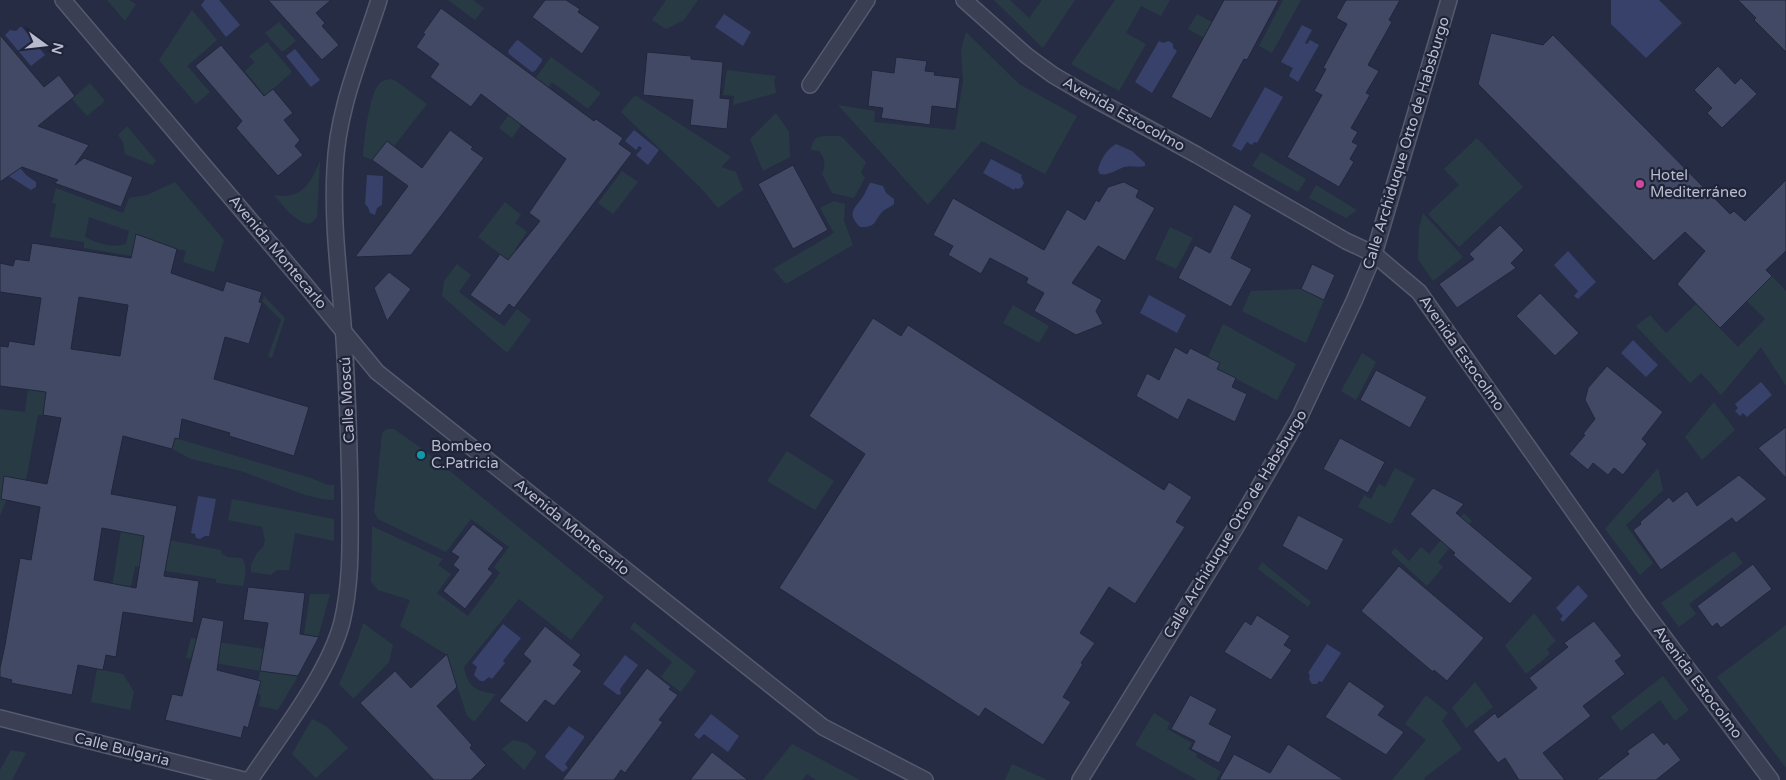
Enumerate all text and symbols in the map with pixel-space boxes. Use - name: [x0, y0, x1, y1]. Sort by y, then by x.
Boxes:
- street label: Calle Archiduque Otto de Habsburgo: [1359, 14, 1453, 272]
- north arrow: [20, 20, 70, 70]
- text: N: [47, 41, 67, 56]
- street label: Avenida Estocolmo: [1060, 73, 1188, 155]
- place label: Hotel Mediterráneo: [1650, 166, 1747, 201]
- marker: Hotel Mediterráneo: [1634, 178, 1646, 190]
- street label: Avenida Montecarlo: [225, 191, 331, 313]
- street label: Avenida Estocolmo: [1415, 292, 1509, 414]
- street label: Calle Moscú: [336, 356, 358, 444]
- street label: Calle Archiduque Otto de Habsburgo: [1159, 407, 1311, 641]
- place label: Bombeo C.Patricia: [431, 437, 499, 472]
- marker: Bombeo C.Patricia: [415, 449, 427, 461]
- street label: Avenida Montecarlo: [511, 475, 633, 579]
- street label: Avenida Estocolmo: [1650, 622, 1746, 742]
- street label: Calle Bulgaria: [72, 728, 172, 770]

